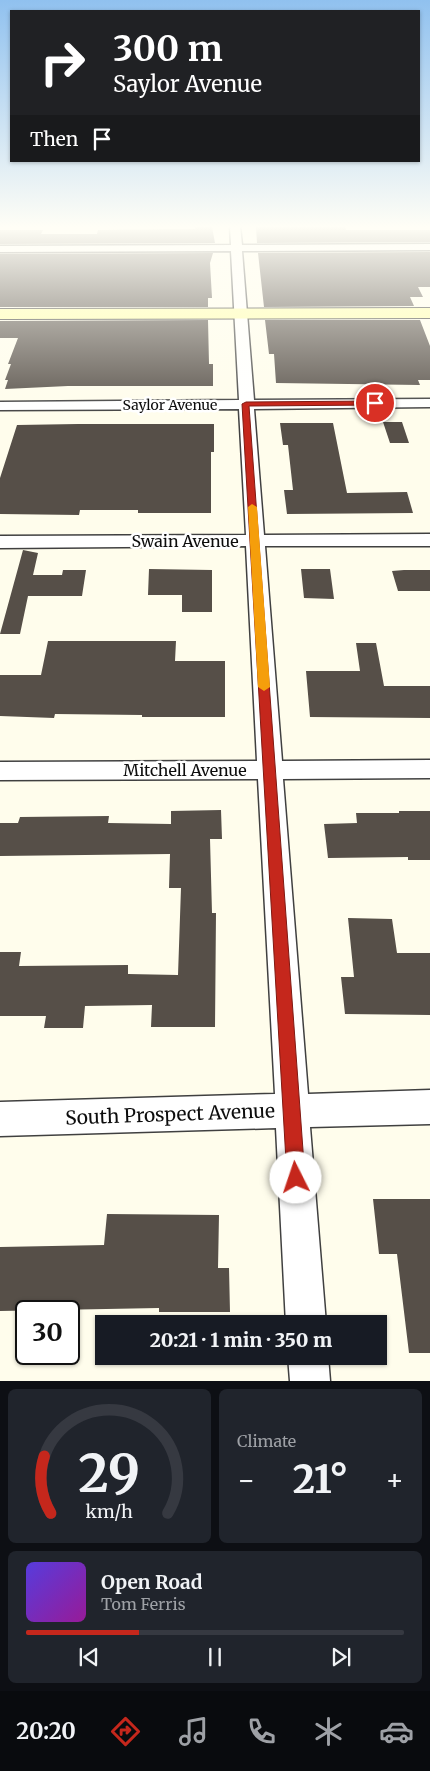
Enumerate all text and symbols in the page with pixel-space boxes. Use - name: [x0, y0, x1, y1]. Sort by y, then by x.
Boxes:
- text: 300 m: [113, 27, 223, 71]
- icon: right: [30, 30, 95, 95]
- text: Saylor Avenue: [113, 70, 262, 98]
- icon: arrive: [88, 125, 116, 153]
- text: Then: [30, 127, 78, 151]
- pin: [354, 382, 396, 424]
- icon: arrive: [361, 389, 389, 417]
- street label: Saylor Avenue: [123, 396, 217, 414]
- street label: Swain Avenue: [131, 531, 239, 551]
- street label: Mitchell Avenue: [123, 760, 247, 780]
- street label: South Prospect Avenue: [65, 1098, 275, 1130]
- position arrow: [269, 1151, 321, 1203]
- speed limit sign: 30: [15, 1300, 80, 1365]
- text: 20:21 · 1 min · 350 m: [150, 1328, 332, 1352]
- text: Climate: [237, 1431, 296, 1451]
- text: 29: [79, 1441, 140, 1506]
- text: 21°: [293, 1456, 348, 1503]
- text: −: [237, 1462, 256, 1498]
- text: +: [385, 1462, 404, 1498]
- text: km/h: [86, 1500, 133, 1523]
- text: Open Road: [101, 1570, 203, 1594]
- text: Tom Ferris: [101, 1594, 186, 1614]
- icon: previous: [75, 1643, 103, 1671]
- icon: pause: [201, 1643, 229, 1671]
- icon: next: [327, 1643, 355, 1671]
- icon: directions: [108, 1714, 143, 1749]
- icon: music: [176, 1714, 211, 1749]
- icon: phone: [244, 1714, 279, 1749]
- icon: climate: [311, 1714, 346, 1749]
- icon: car: [379, 1714, 414, 1749]
- text: 20:20: [16, 1717, 76, 1745]

